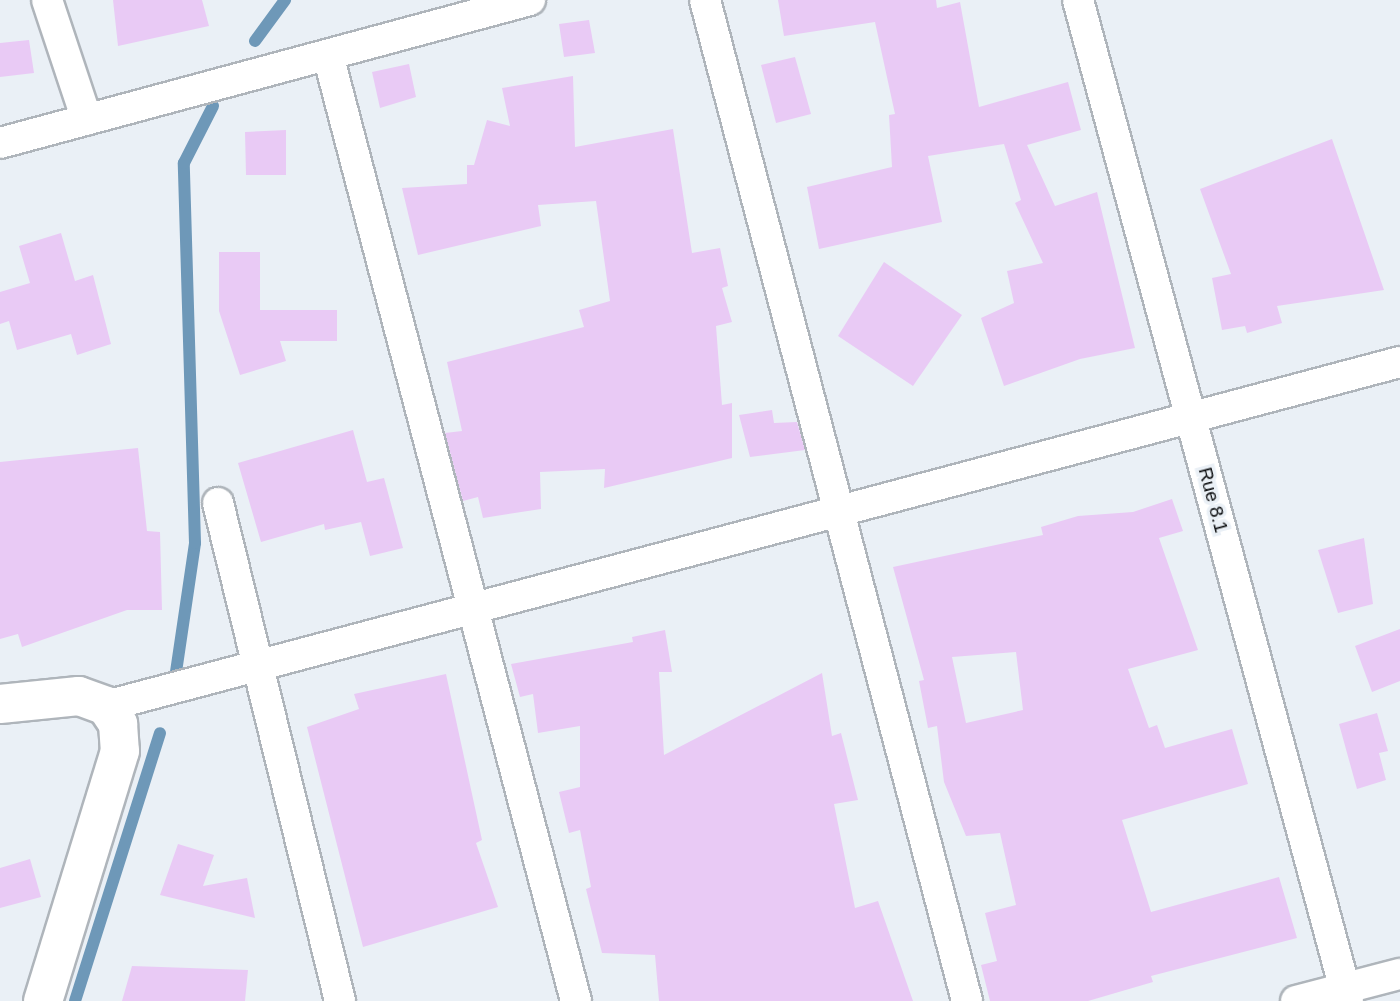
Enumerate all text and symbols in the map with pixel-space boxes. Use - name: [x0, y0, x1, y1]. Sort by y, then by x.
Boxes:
- street label: Rue 8.1: [1193, 465, 1233, 535]

